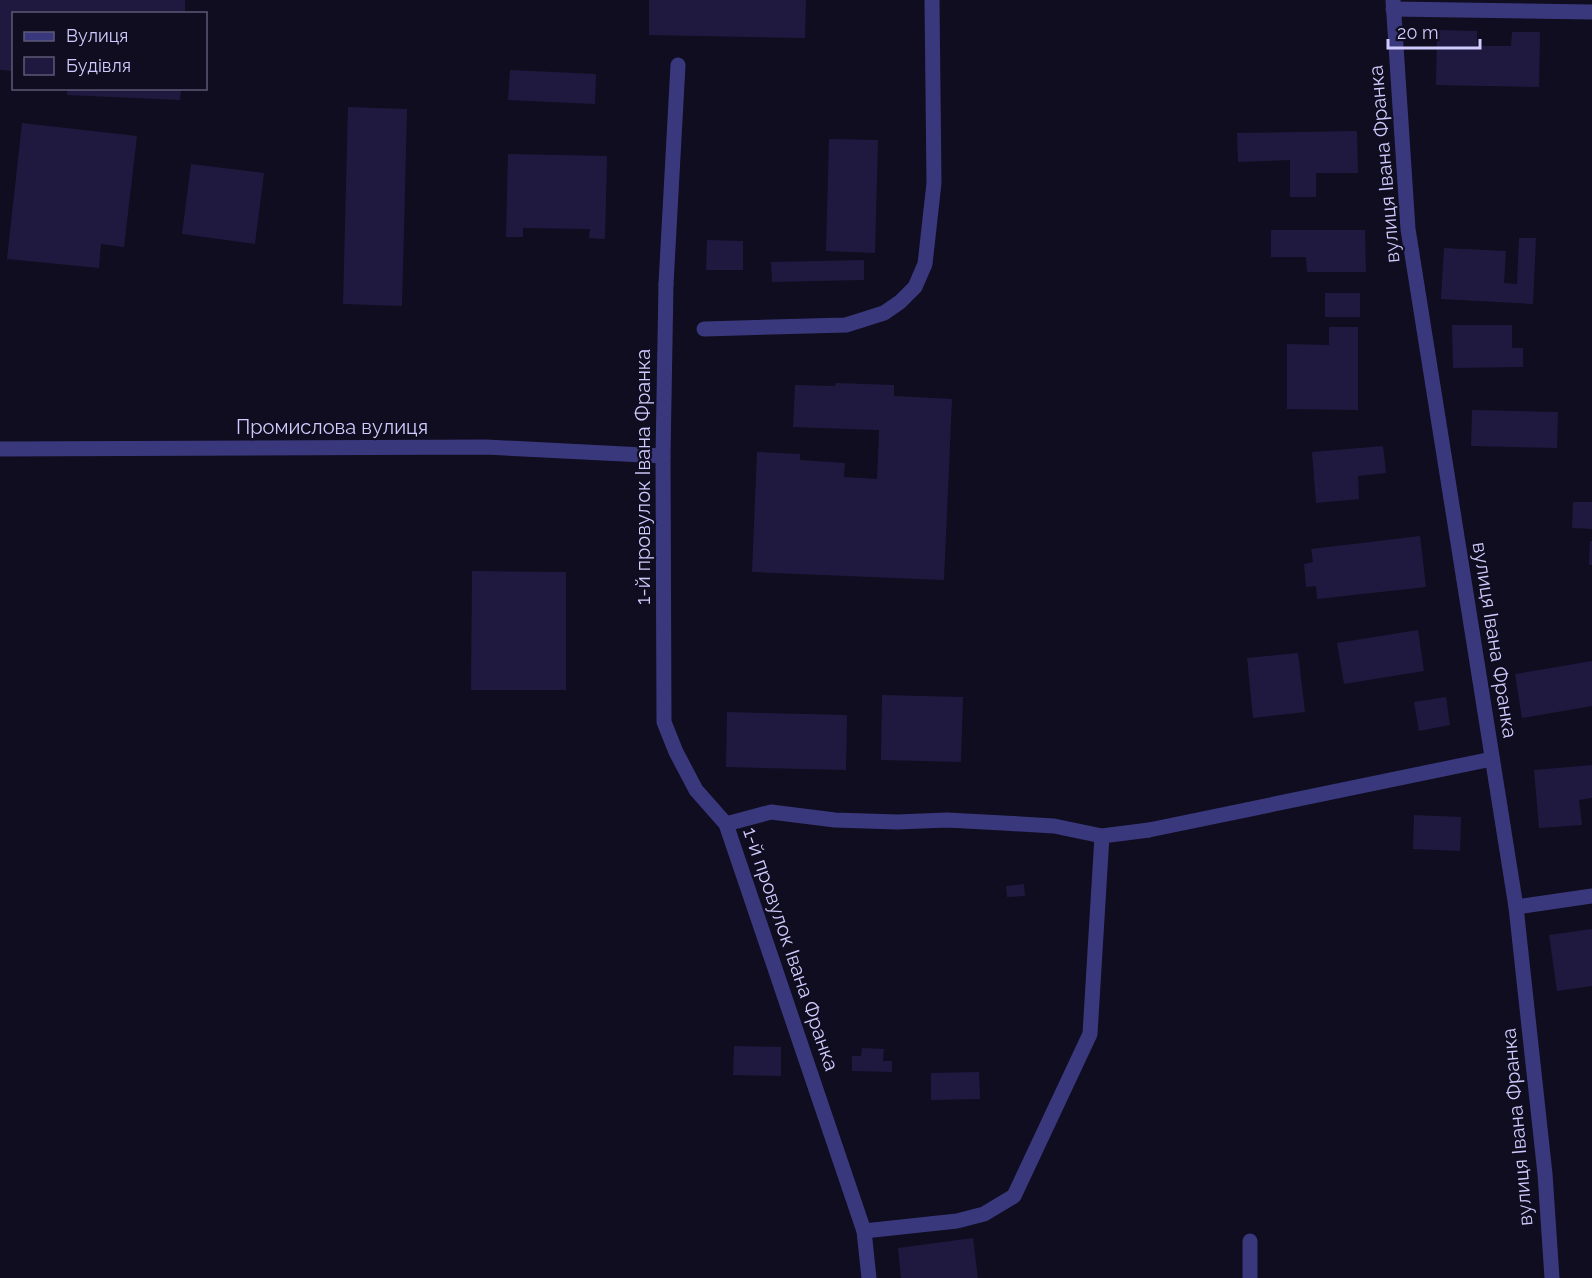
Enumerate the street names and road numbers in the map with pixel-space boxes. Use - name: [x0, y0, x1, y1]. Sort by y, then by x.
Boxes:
- street label: вулиця Івана Франка: [1363, 64, 1405, 264]
- street label: 1-й провулок Івана Франка: [631, 349, 655, 605]
- street label: Промислова вулиця: [236, 415, 428, 439]
- street label: вулиця Івана Франка: [1468, 540, 1522, 740]
- street label: 1-й провулок Івана Франка: [738, 824, 844, 1074]
- street label: вулиця Івана Франка: [1496, 1027, 1538, 1227]

